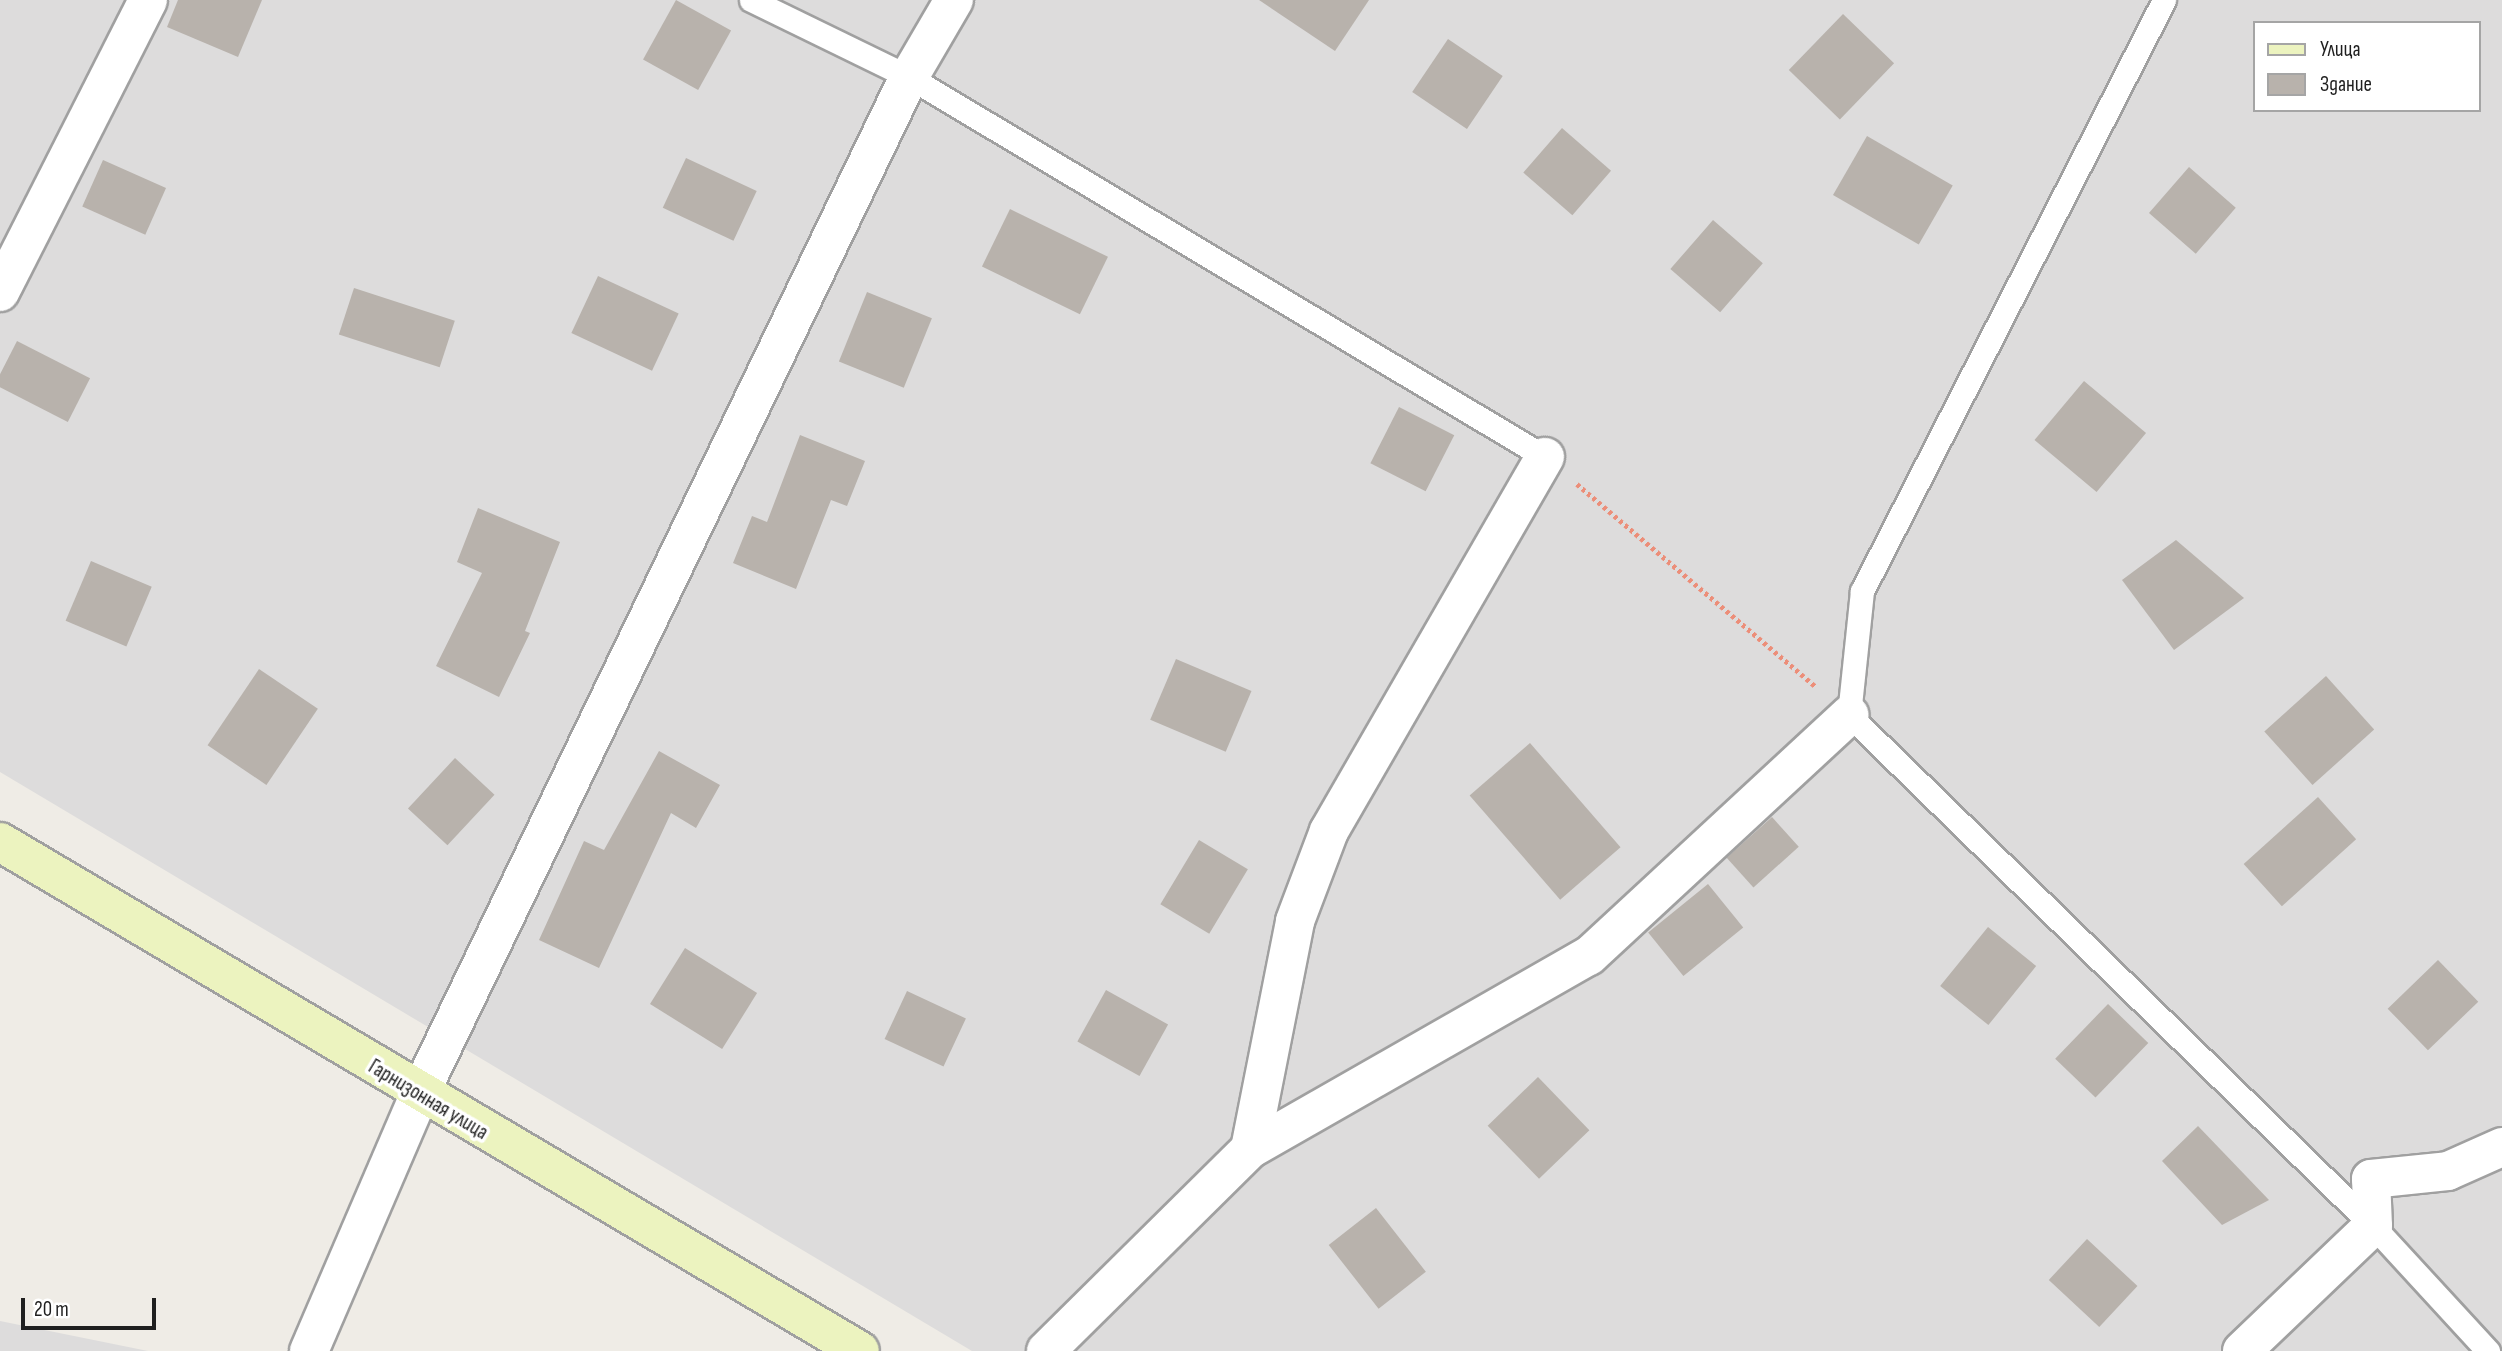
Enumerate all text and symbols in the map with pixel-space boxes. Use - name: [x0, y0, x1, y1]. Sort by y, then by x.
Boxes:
- legend: [2254, 21, 2481, 112]
- text: Улица: [2320, 37, 2361, 62]
- text: Здание: [2320, 72, 2372, 97]
- street label: Гарнизонная улица: [364, 1054, 492, 1146]
- scale bar: [24, 1284, 159, 1328]
- text: 20 m: [34, 1297, 69, 1322]

